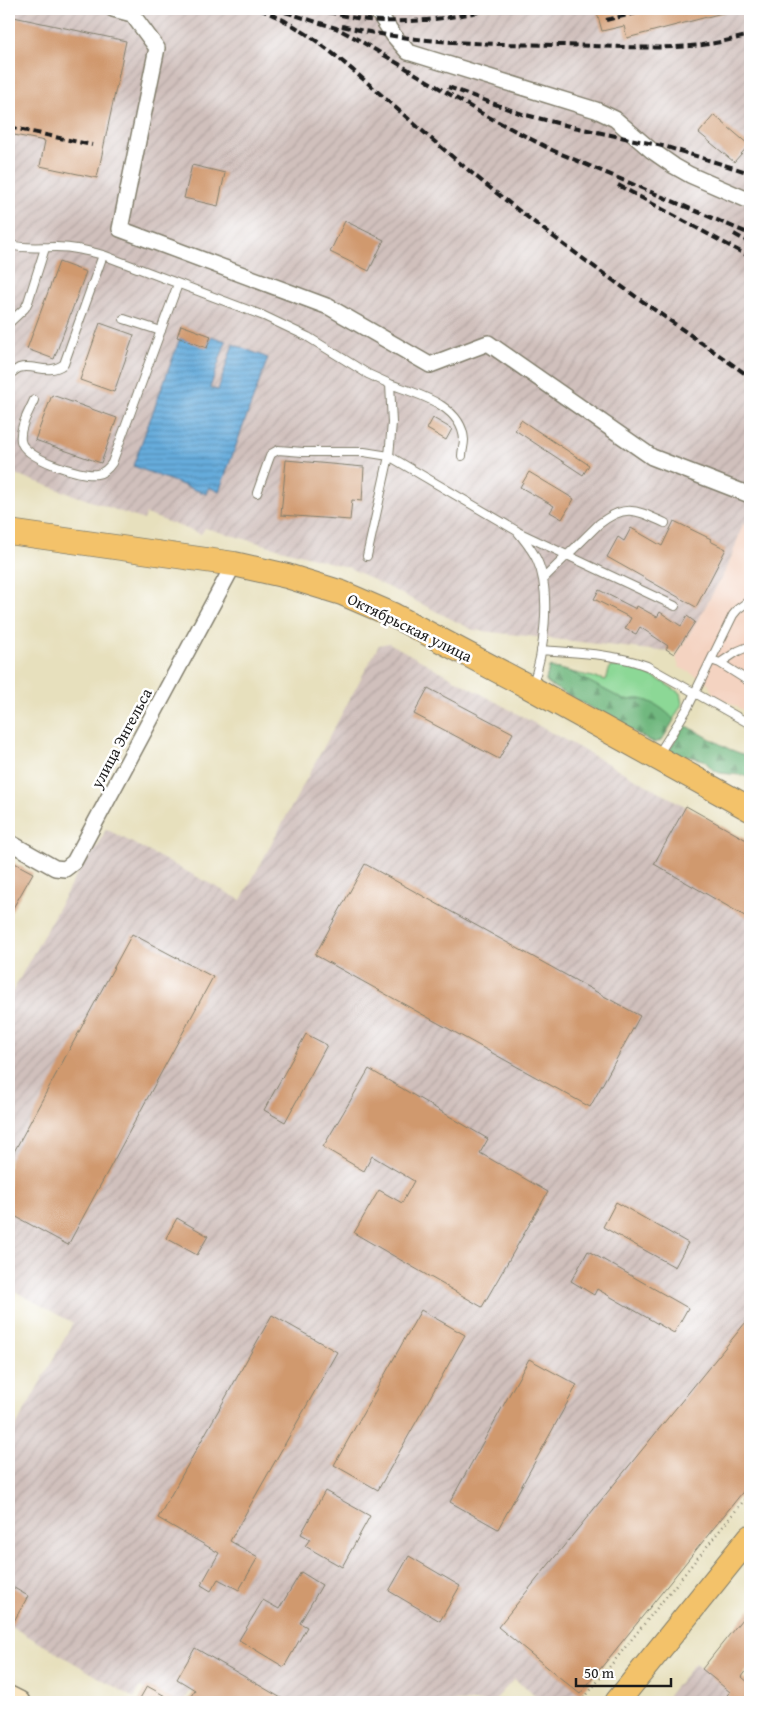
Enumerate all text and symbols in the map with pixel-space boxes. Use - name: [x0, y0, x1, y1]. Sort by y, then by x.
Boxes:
- street label: Октябрьская улица: [344, 586, 477, 668]
- street label: улица Энгельса: [84, 683, 158, 793]
- scale bar: [576, 1656, 672, 1688]
- text: 50 m: [584, 1662, 615, 1683]

